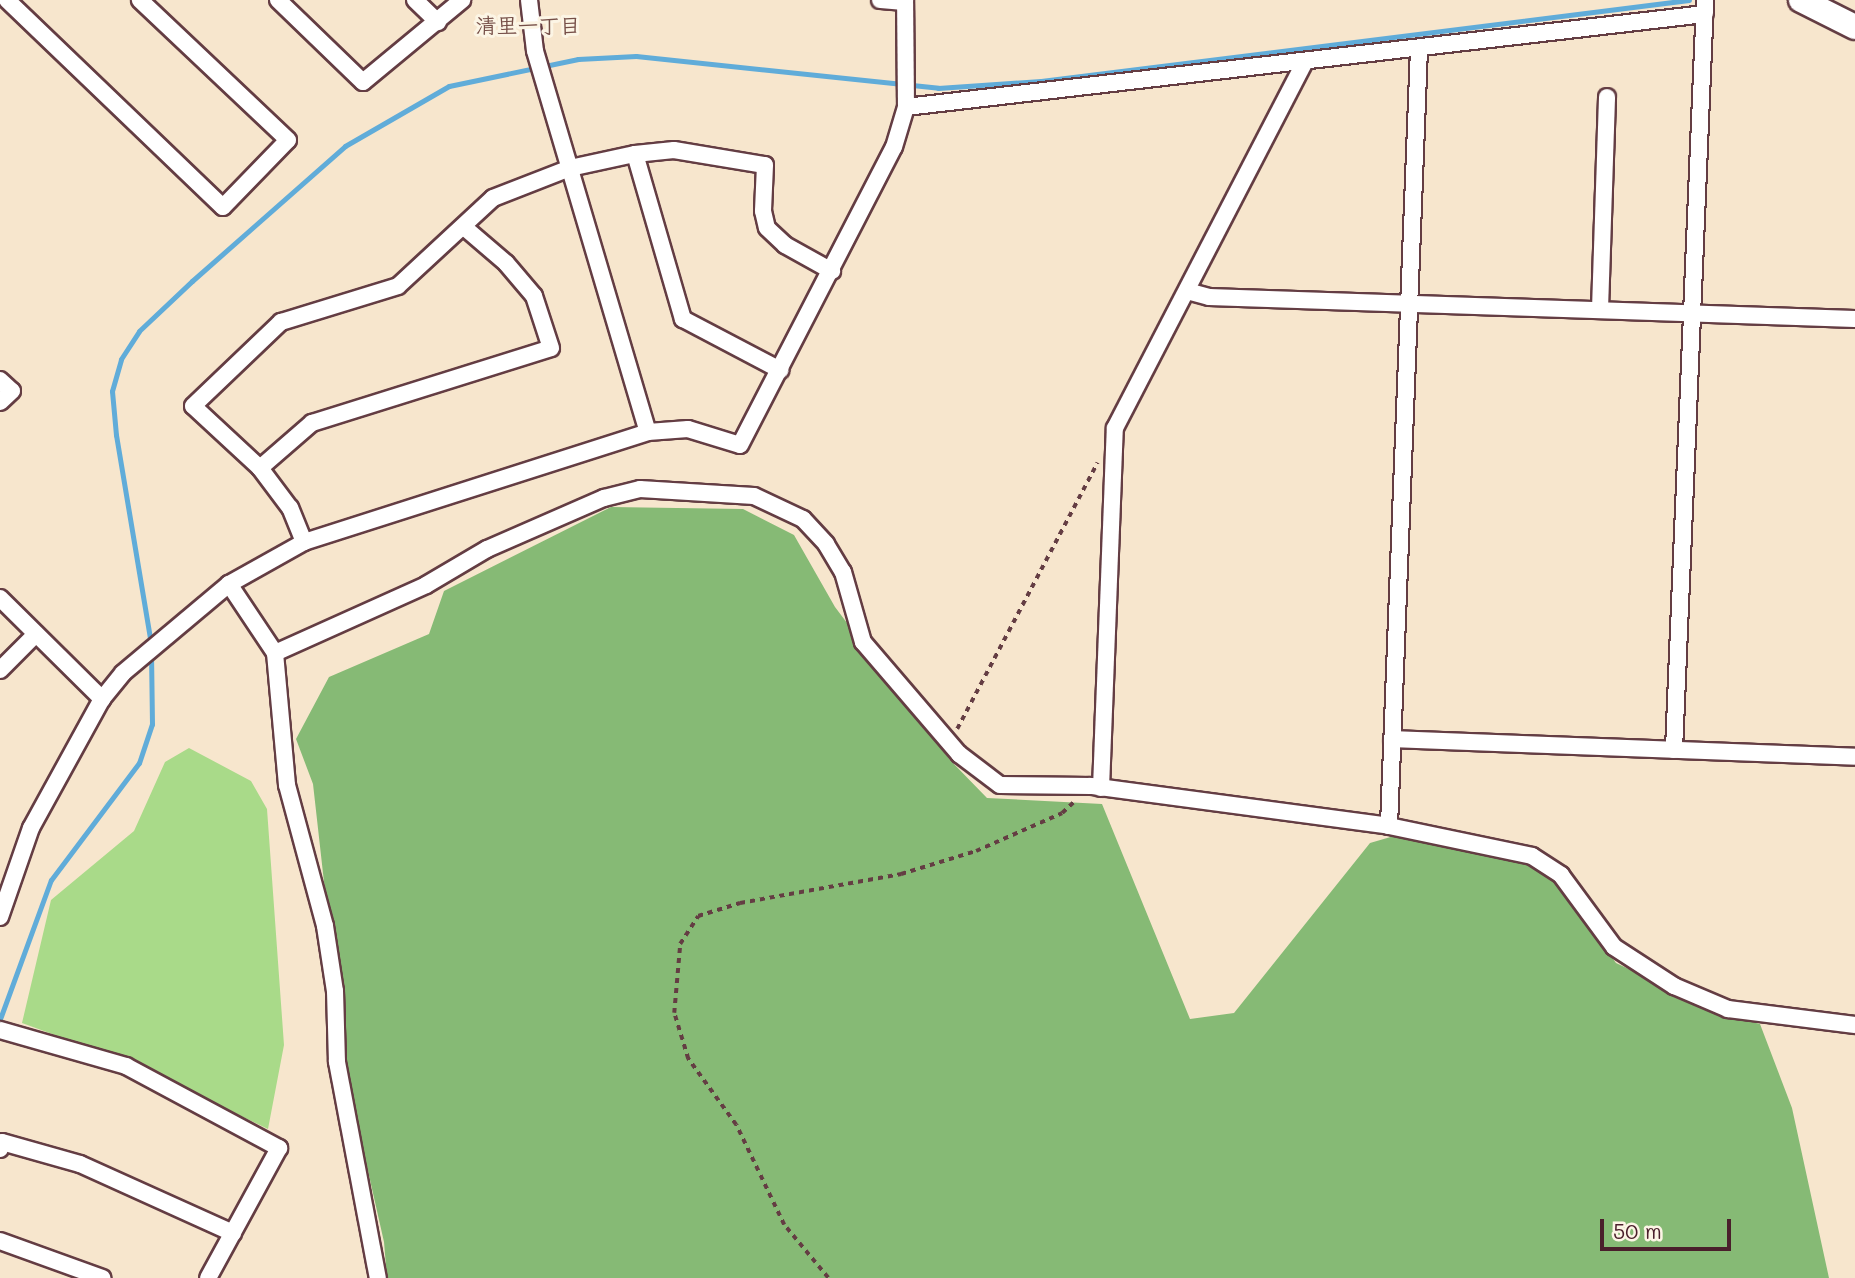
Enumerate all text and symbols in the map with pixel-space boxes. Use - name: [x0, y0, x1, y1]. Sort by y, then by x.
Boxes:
- district label: 清里一丁目: [476, 12, 580, 38]
- scale bar: [1603, 1204, 1734, 1248]
- text: 50 m: [1613, 1217, 1662, 1244]

